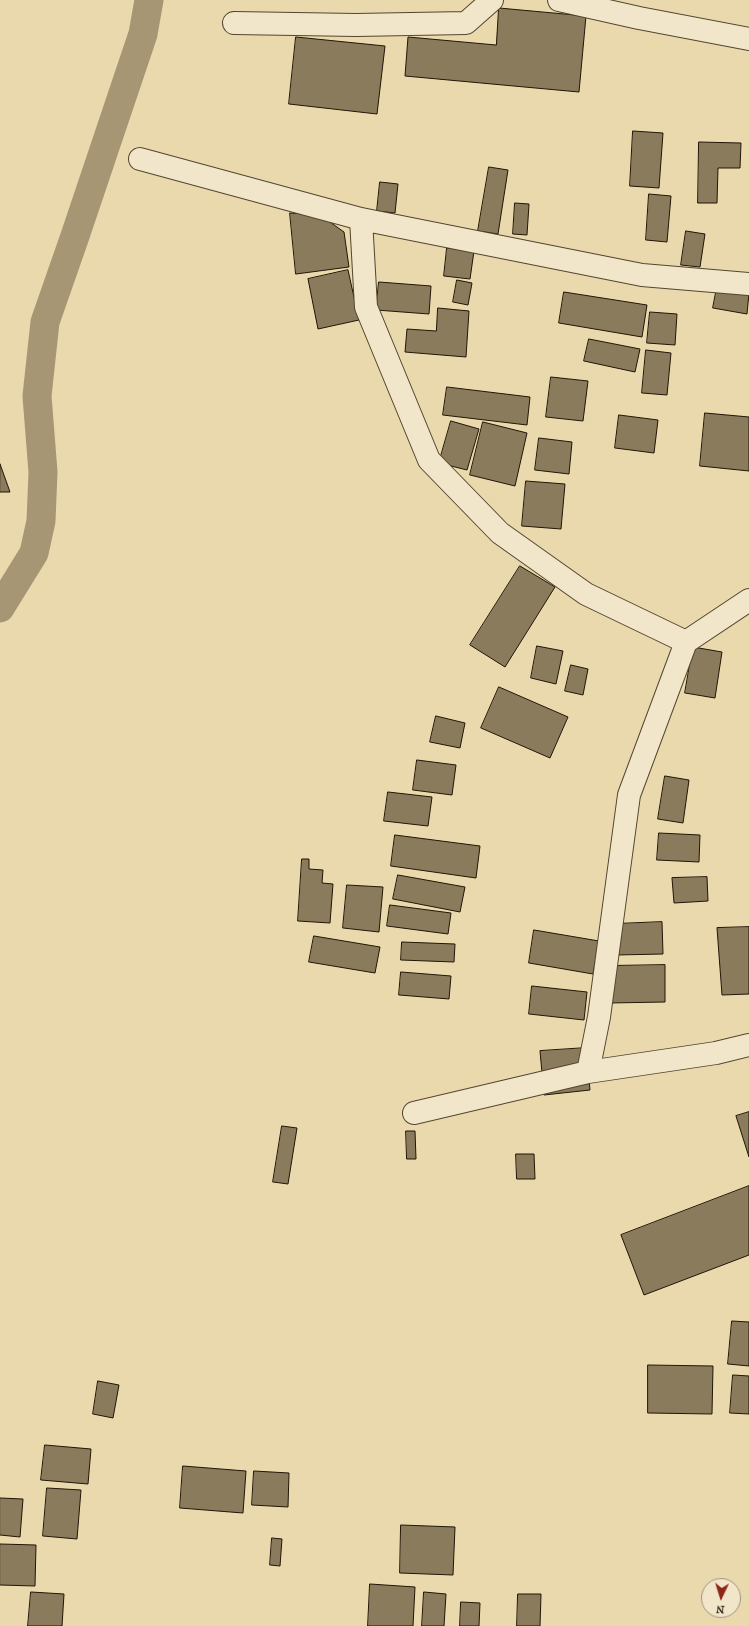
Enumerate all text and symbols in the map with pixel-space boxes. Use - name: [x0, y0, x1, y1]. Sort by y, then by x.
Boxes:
- north arrow: [701, 1578, 741, 1618]
- text: N: [716, 1603, 725, 1616]

